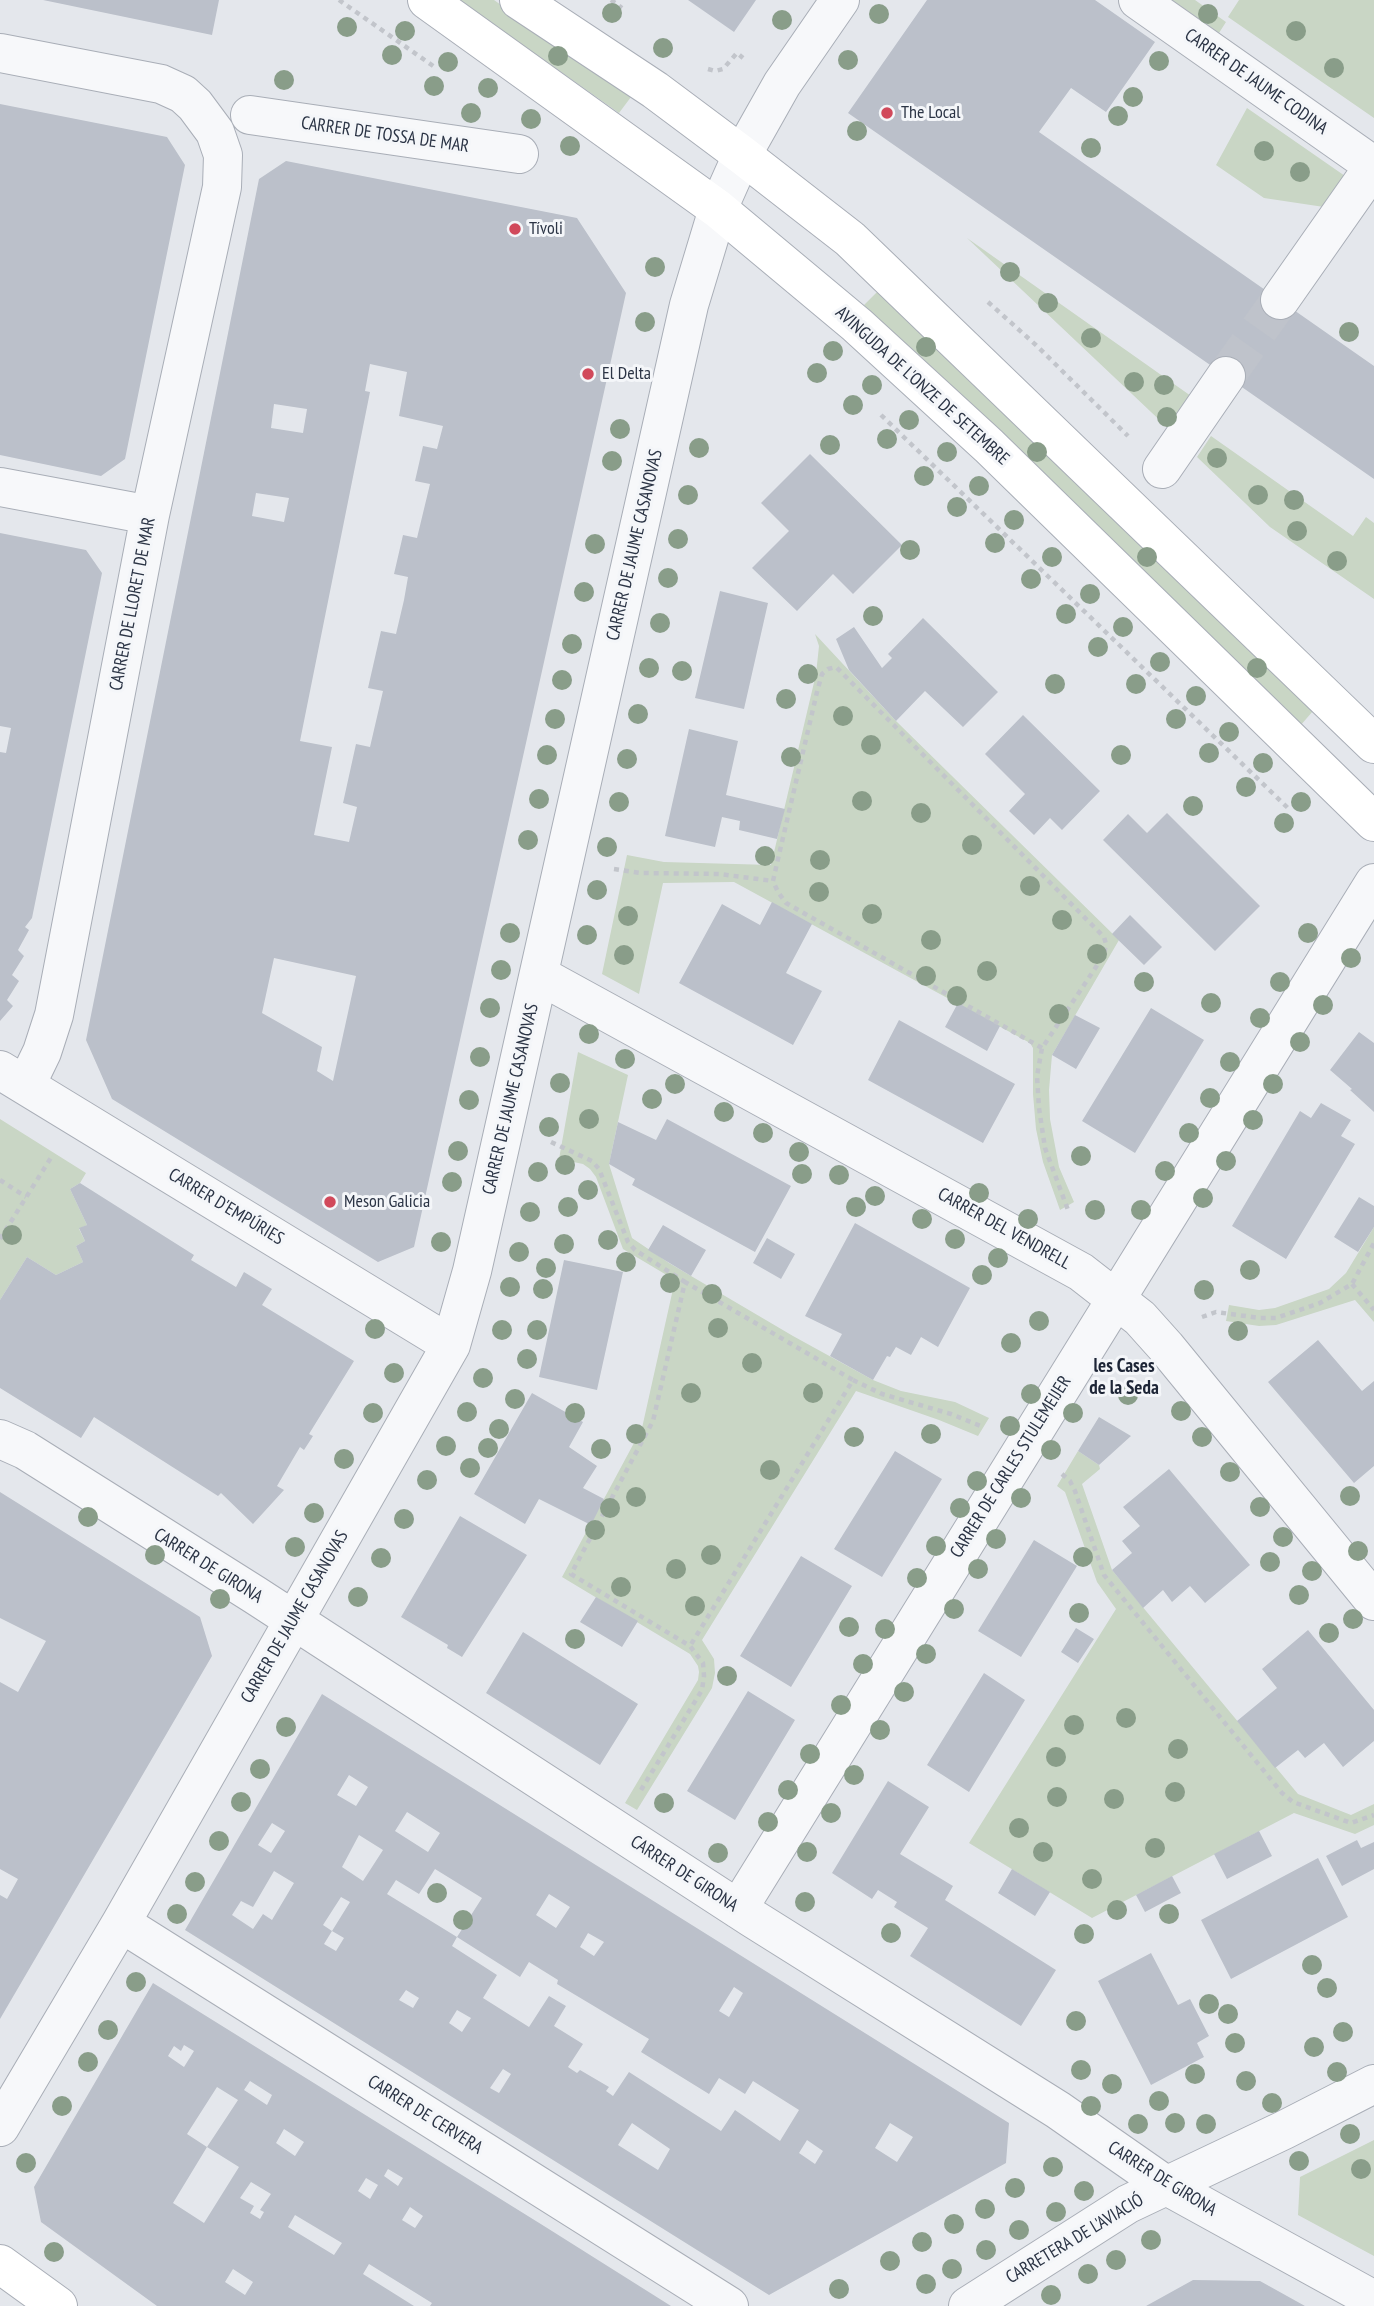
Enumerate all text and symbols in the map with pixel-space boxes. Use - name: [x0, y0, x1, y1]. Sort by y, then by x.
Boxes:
- street label: CARRER DE JAUME CODINA: [1180, 25, 1332, 139]
- place label: The Local: [901, 102, 960, 124]
- marker: The Local: [879, 105, 895, 121]
- street label: CARRER DE TOSSA DE MAR: [300, 113, 470, 157]
- place label: Tívoli: [529, 218, 563, 240]
- marker: Tívoli: [507, 221, 523, 237]
- street label: AVINGUDA DE L'ONZE DE SETEMBRE: [831, 302, 1013, 470]
- place label: El Delta: [602, 363, 651, 385]
- marker: El Delta: [580, 366, 596, 382]
- street label: CARRER DE JAUME CASANOVAS: [602, 447, 668, 643]
- street label: CARRER DE LLORET DE MAR: [106, 515, 160, 693]
- street label: CARRER DE JAUME CASANOVAS: [478, 1001, 544, 1197]
- street label: CARRER D'EMPÚRIES: [164, 1164, 288, 1250]
- street label: CARRER DEL VENDRELL: [934, 1184, 1074, 1274]
- place label: Meson Galicia: [344, 1191, 430, 1213]
- marker: Meson Galicia: [322, 1194, 338, 1210]
- district label: les Cases de la Seda: [1089, 1356, 1159, 1400]
- street label: CARRER DE CARLES STULEMEIJER: [946, 1372, 1076, 1562]
- street label: CARRER DE GIRONA: [150, 1524, 266, 1608]
- street label: CARRER DE JAUME CASANOVAS: [237, 1527, 353, 1707]
- street label: CARRER DE GIRONA: [626, 1831, 742, 1917]
- street label: CARRER DE CERVERA: [364, 2071, 486, 2159]
- street label: CARRER DE GIRONA: [1104, 2137, 1220, 2221]
- street label: CARRETERA DE L'AVIACIÓ: [1002, 2189, 1148, 2289]

